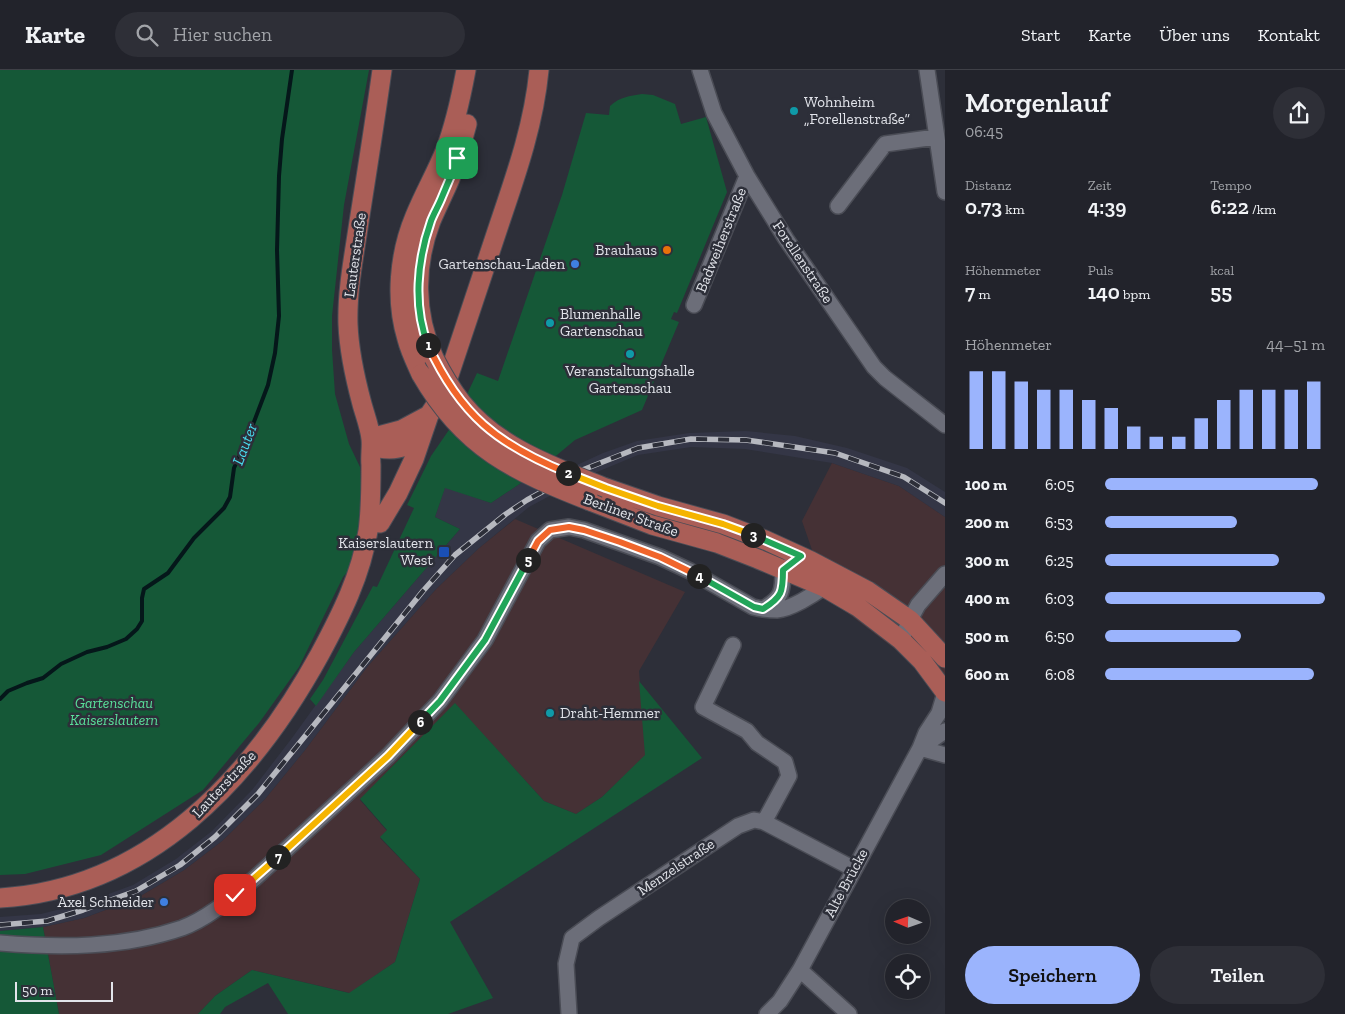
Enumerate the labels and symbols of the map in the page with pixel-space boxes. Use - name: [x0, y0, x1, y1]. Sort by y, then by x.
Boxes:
- place label: Wohnheim „Forellenstraße“: [804, 93, 910, 128]
- marker: Wohnheim „Forellenstraße“: [788, 105, 800, 117]
- pin: [436, 137, 478, 179]
- street label: Badweiherstraße: [692, 185, 750, 295]
- street label: Lauterstraße: [340, 212, 370, 298]
- street label: Forellenstraße: [769, 217, 837, 307]
- place label: Brauhaus: [595, 241, 657, 259]
- marker: Brauhaus: [661, 244, 673, 256]
- place label: Gartenschau-Laden: [438, 255, 565, 273]
- marker: Gartenschau-Laden: [569, 258, 581, 270]
- place label: Blumenhalle Gartenschau: [560, 305, 643, 340]
- marker: Blumenhalle Gartenschau: [544, 317, 556, 329]
- pin: 1: [416, 332, 440, 358]
- marker: Veranstaltungshalle Gartenschau: [624, 348, 636, 360]
- place label: Veranstaltungshalle Gartenschau: [564, 362, 695, 397]
- water label: Lauter: [228, 420, 261, 468]
- pin: 2: [556, 460, 580, 486]
- street label: Berliner Straße: [581, 490, 681, 540]
- pin: 3: [740, 522, 766, 548]
- place label: Kaiserslautern West: [338, 534, 433, 569]
- marker: Kaiserslautern West: [437, 545, 451, 559]
- pin: 5: [516, 548, 540, 572]
- pin: 4: [686, 564, 712, 588]
- park label: Gartenschau Kaiserslautern: [70, 694, 158, 729]
- place label: Draht-Hemmer: [560, 704, 660, 722]
- marker: Draht-Hemmer: [544, 707, 556, 719]
- pin: 6: [408, 710, 432, 734]
- street label: Lauterstraße: [188, 747, 260, 821]
- street label: Menzelstraße: [634, 835, 718, 899]
- pin: 7: [266, 844, 290, 870]
- street label: Alte Brücke: [820, 846, 872, 920]
- pin: [214, 874, 256, 916]
- place label: Axel Schneider: [58, 893, 154, 911]
- marker: Axel Schneider: [158, 896, 170, 908]
- north arrow: [885, 899, 930, 944]
- scale bar: [15, 979, 112, 1002]

